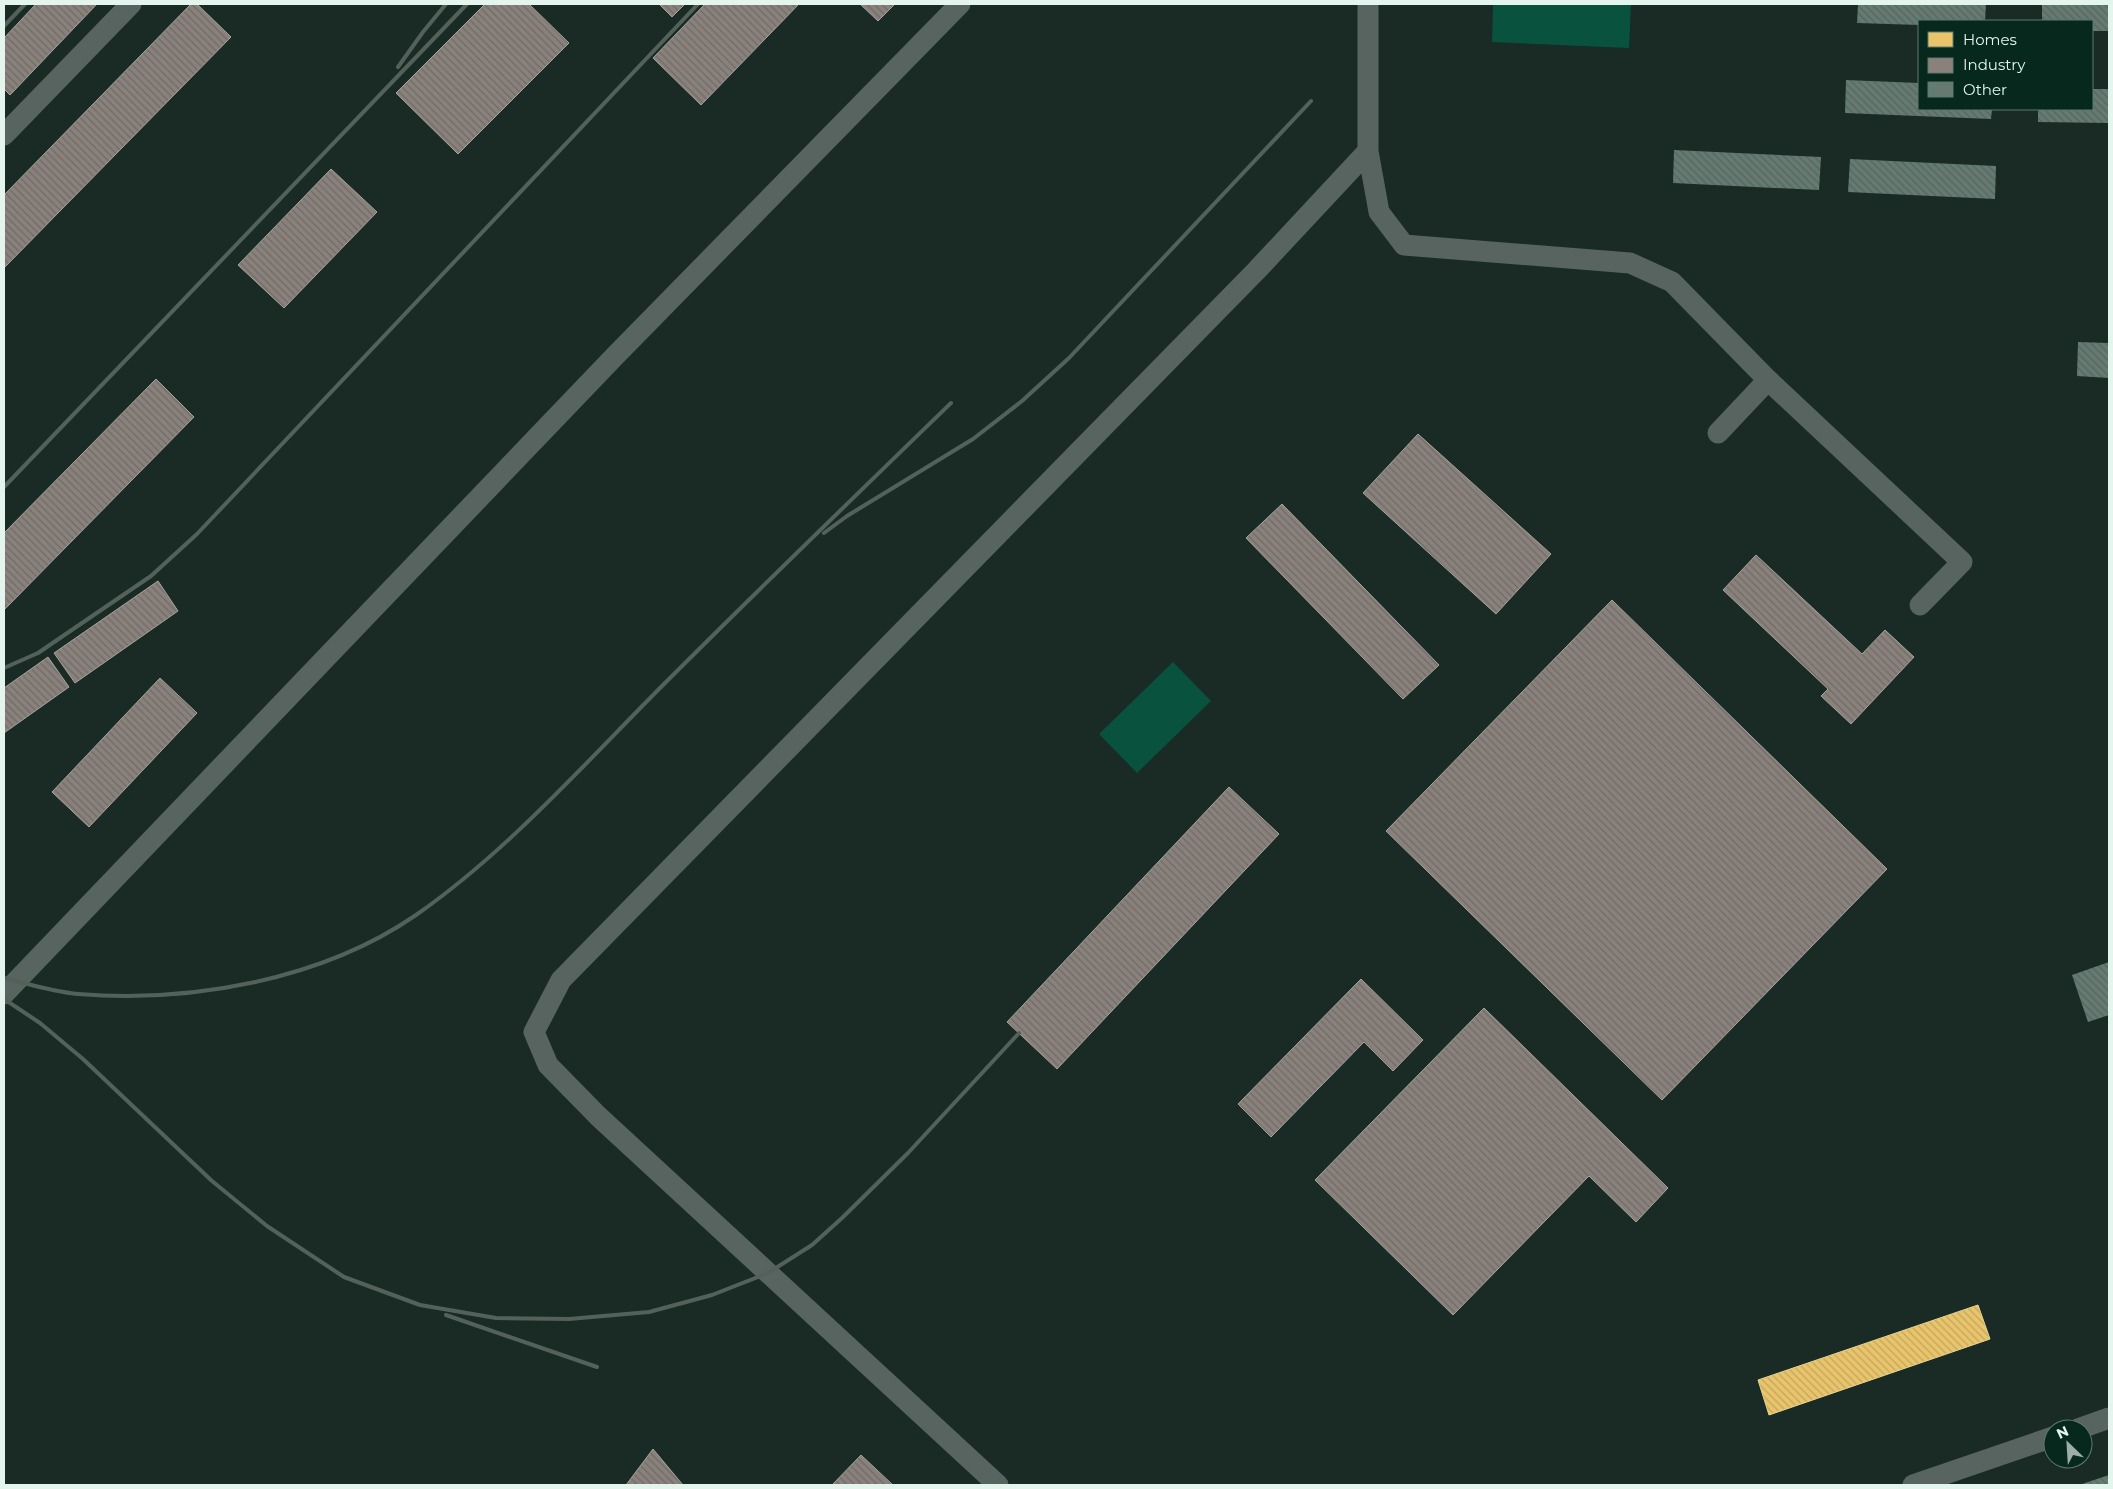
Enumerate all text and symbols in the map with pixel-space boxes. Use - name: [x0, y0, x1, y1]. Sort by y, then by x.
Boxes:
- legend: [1918, 20, 2093, 110]
- text: Homes: [1963, 30, 2017, 49]
- text: Industry: [1963, 55, 2026, 74]
- text: Other: [1963, 80, 2007, 99]
- north arrow: [2043, 1419, 2093, 1469]
- text: N: [2054, 1422, 2071, 1443]

